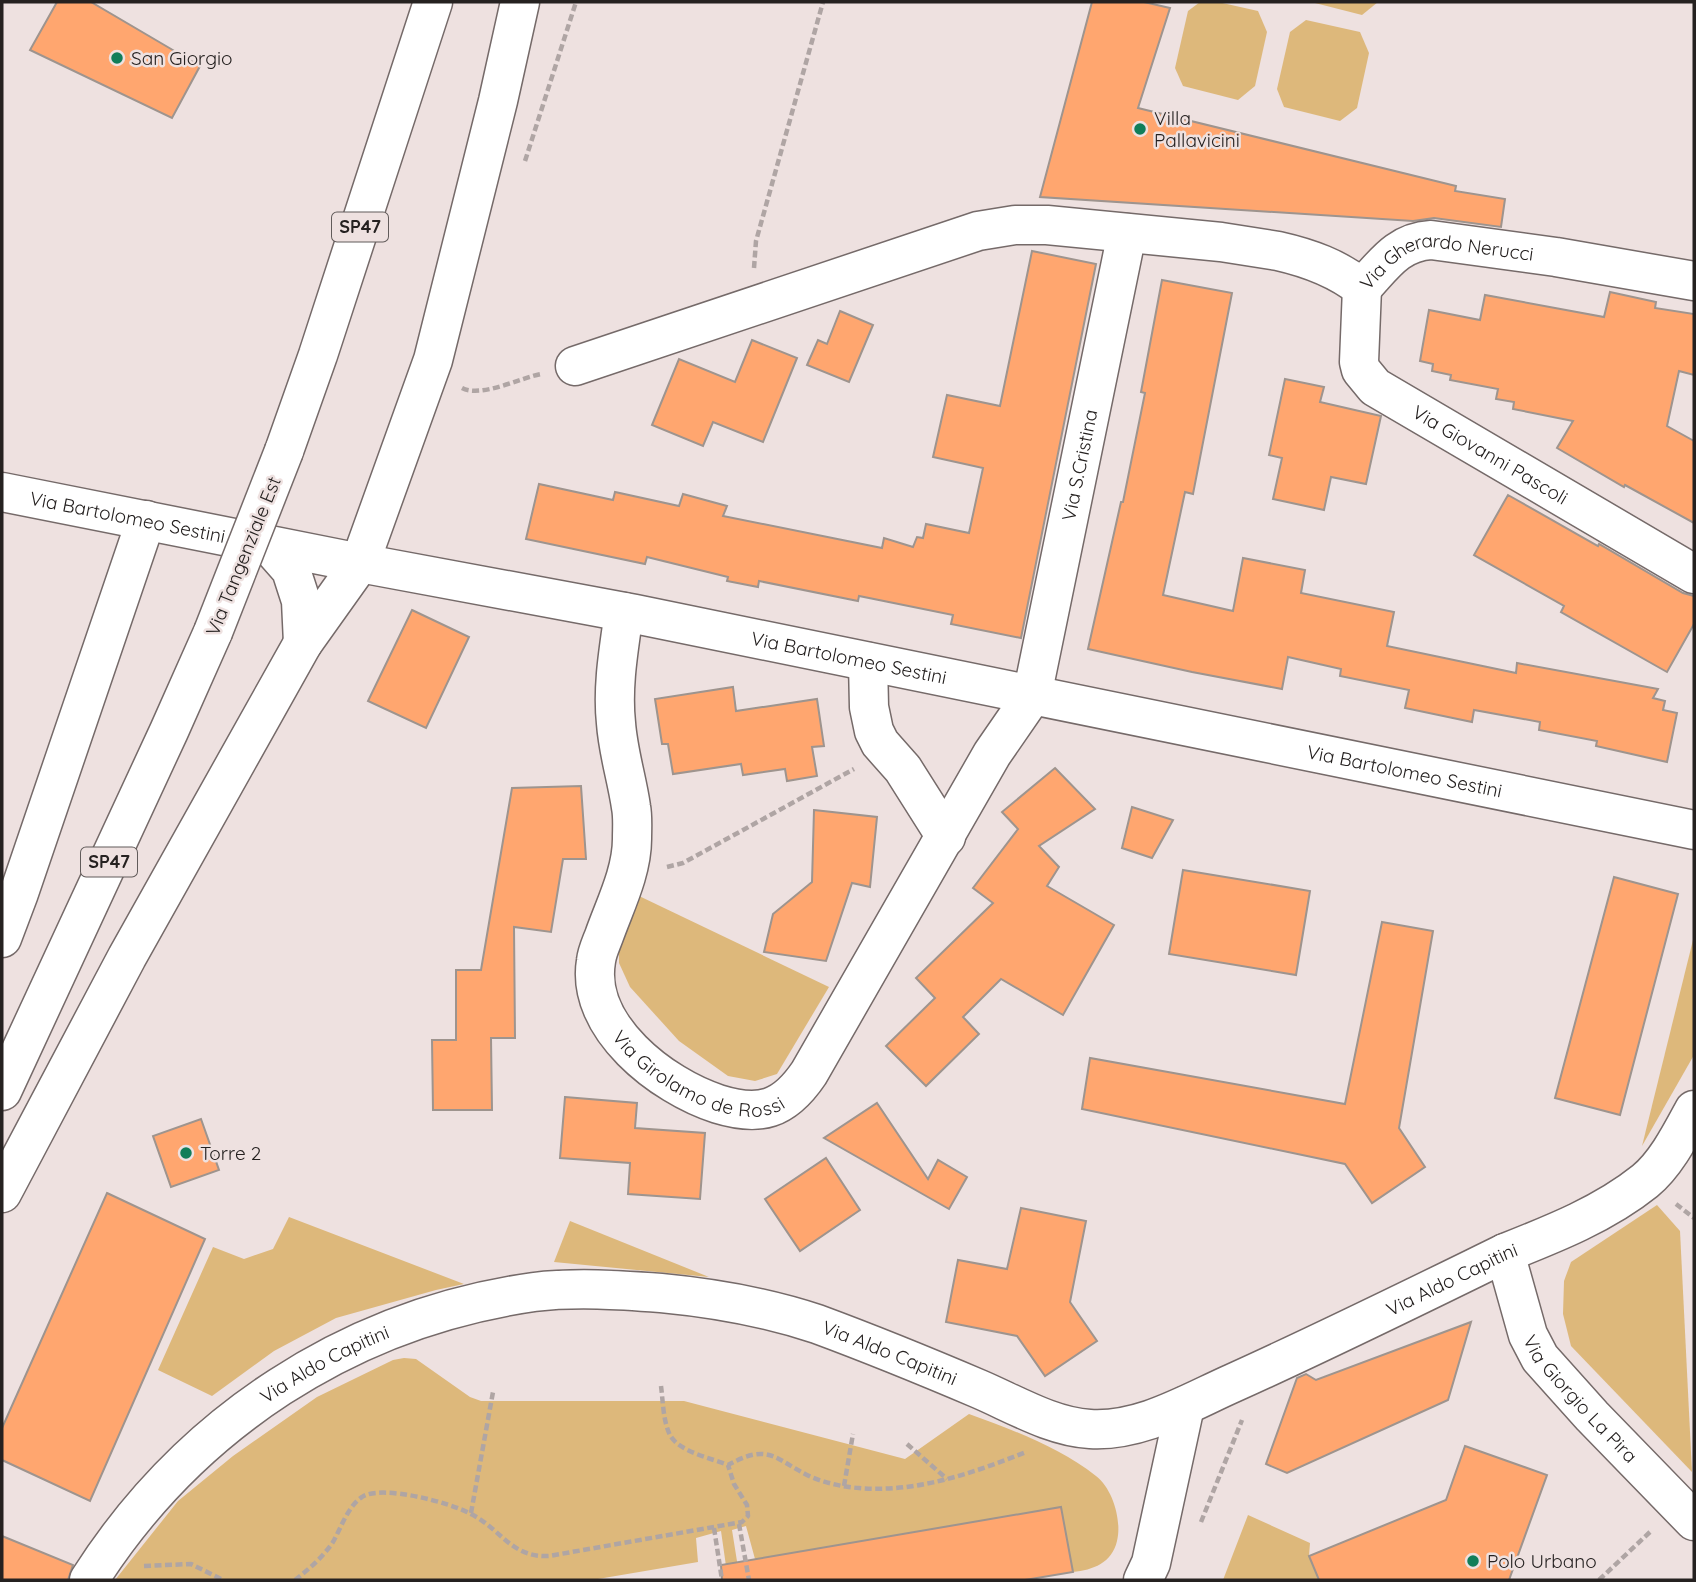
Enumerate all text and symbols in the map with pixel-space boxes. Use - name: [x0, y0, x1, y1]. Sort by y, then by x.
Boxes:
- place label: San Giorgio: [131, 46, 233, 70]
- marker: San Giorgio: [109, 50, 125, 66]
- place label: Villa Pallavicini: [1154, 106, 1240, 152]
- marker: Villa Pallavicini: [1132, 121, 1148, 137]
- road number: SP47: [332, 212, 388, 242]
- street label: Via Gherardo Nerucci: [1354, 228, 1535, 295]
- street label: Via Giovanni Pascoli: [1408, 400, 1572, 510]
- street label: Via S.Cristina: [1056, 407, 1103, 523]
- street label: Via Tangenziale Est: [200, 473, 286, 639]
- street label: Via Bartolomeo Sestini: [28, 486, 227, 548]
- street label: Via Bartolomeo Sestini: [749, 626, 949, 689]
- street label: Via Bartolomeo Sestini: [1305, 739, 1504, 803]
- road number: SP47: [81, 848, 137, 876]
- street label: Via Girolamo de Rossi: [607, 1025, 789, 1122]
- place label: Torre 2: [200, 1141, 261, 1165]
- marker: Torre 2: [178, 1145, 194, 1161]
- street label: Via Aldo Capitini: [1382, 1237, 1521, 1321]
- street label: Via Aldo Capitini: [819, 1315, 961, 1390]
- street label: Via Aldo Capitini: [255, 1320, 392, 1408]
- street label: Via Giorgio La Pira: [1518, 1331, 1643, 1468]
- place label: Polo Urbano: [1487, 1549, 1597, 1573]
- marker: Polo Urbano: [1465, 1553, 1481, 1569]

